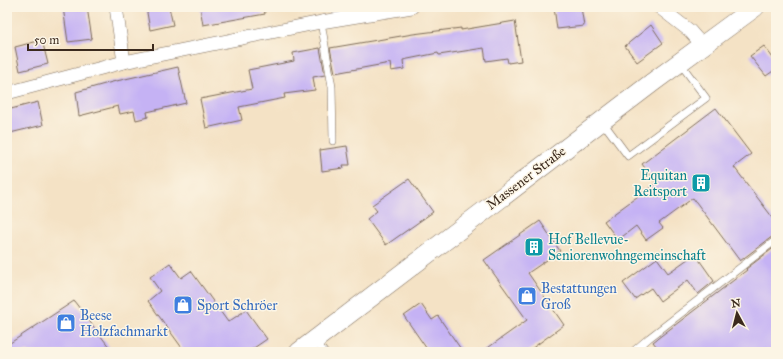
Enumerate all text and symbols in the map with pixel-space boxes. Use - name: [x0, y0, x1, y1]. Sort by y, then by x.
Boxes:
- scale bar: [28, 26, 153, 52]
- text: 50 m: [34, 33, 59, 47]
- street label: Massener Straße: [483, 142, 569, 213]
- place label: Equitan Reitsport: [633, 167, 687, 200]
- building icon: Equitan Reitsport: [690, 172, 712, 194]
- place label: Hof Bellevue- Seniorenwohngemeinschaft: [548, 231, 706, 264]
- building icon: Hof Bellevue- Seniorenwohngemeinschaft: [523, 236, 545, 258]
- place label: Bestattungen Groß: [541, 280, 617, 313]
- shop icon: Bestattungen Groß: [516, 285, 538, 307]
- north arrow: [717, 293, 757, 333]
- shop icon: Sport Schröer: [172, 294, 194, 316]
- text: N: [730, 296, 742, 311]
- place label: Sport Schröer: [197, 297, 278, 314]
- place label: Beese Holzfachmarkt: [80, 307, 168, 340]
- shop icon: Beese Holzfachmarkt: [55, 312, 77, 334]

